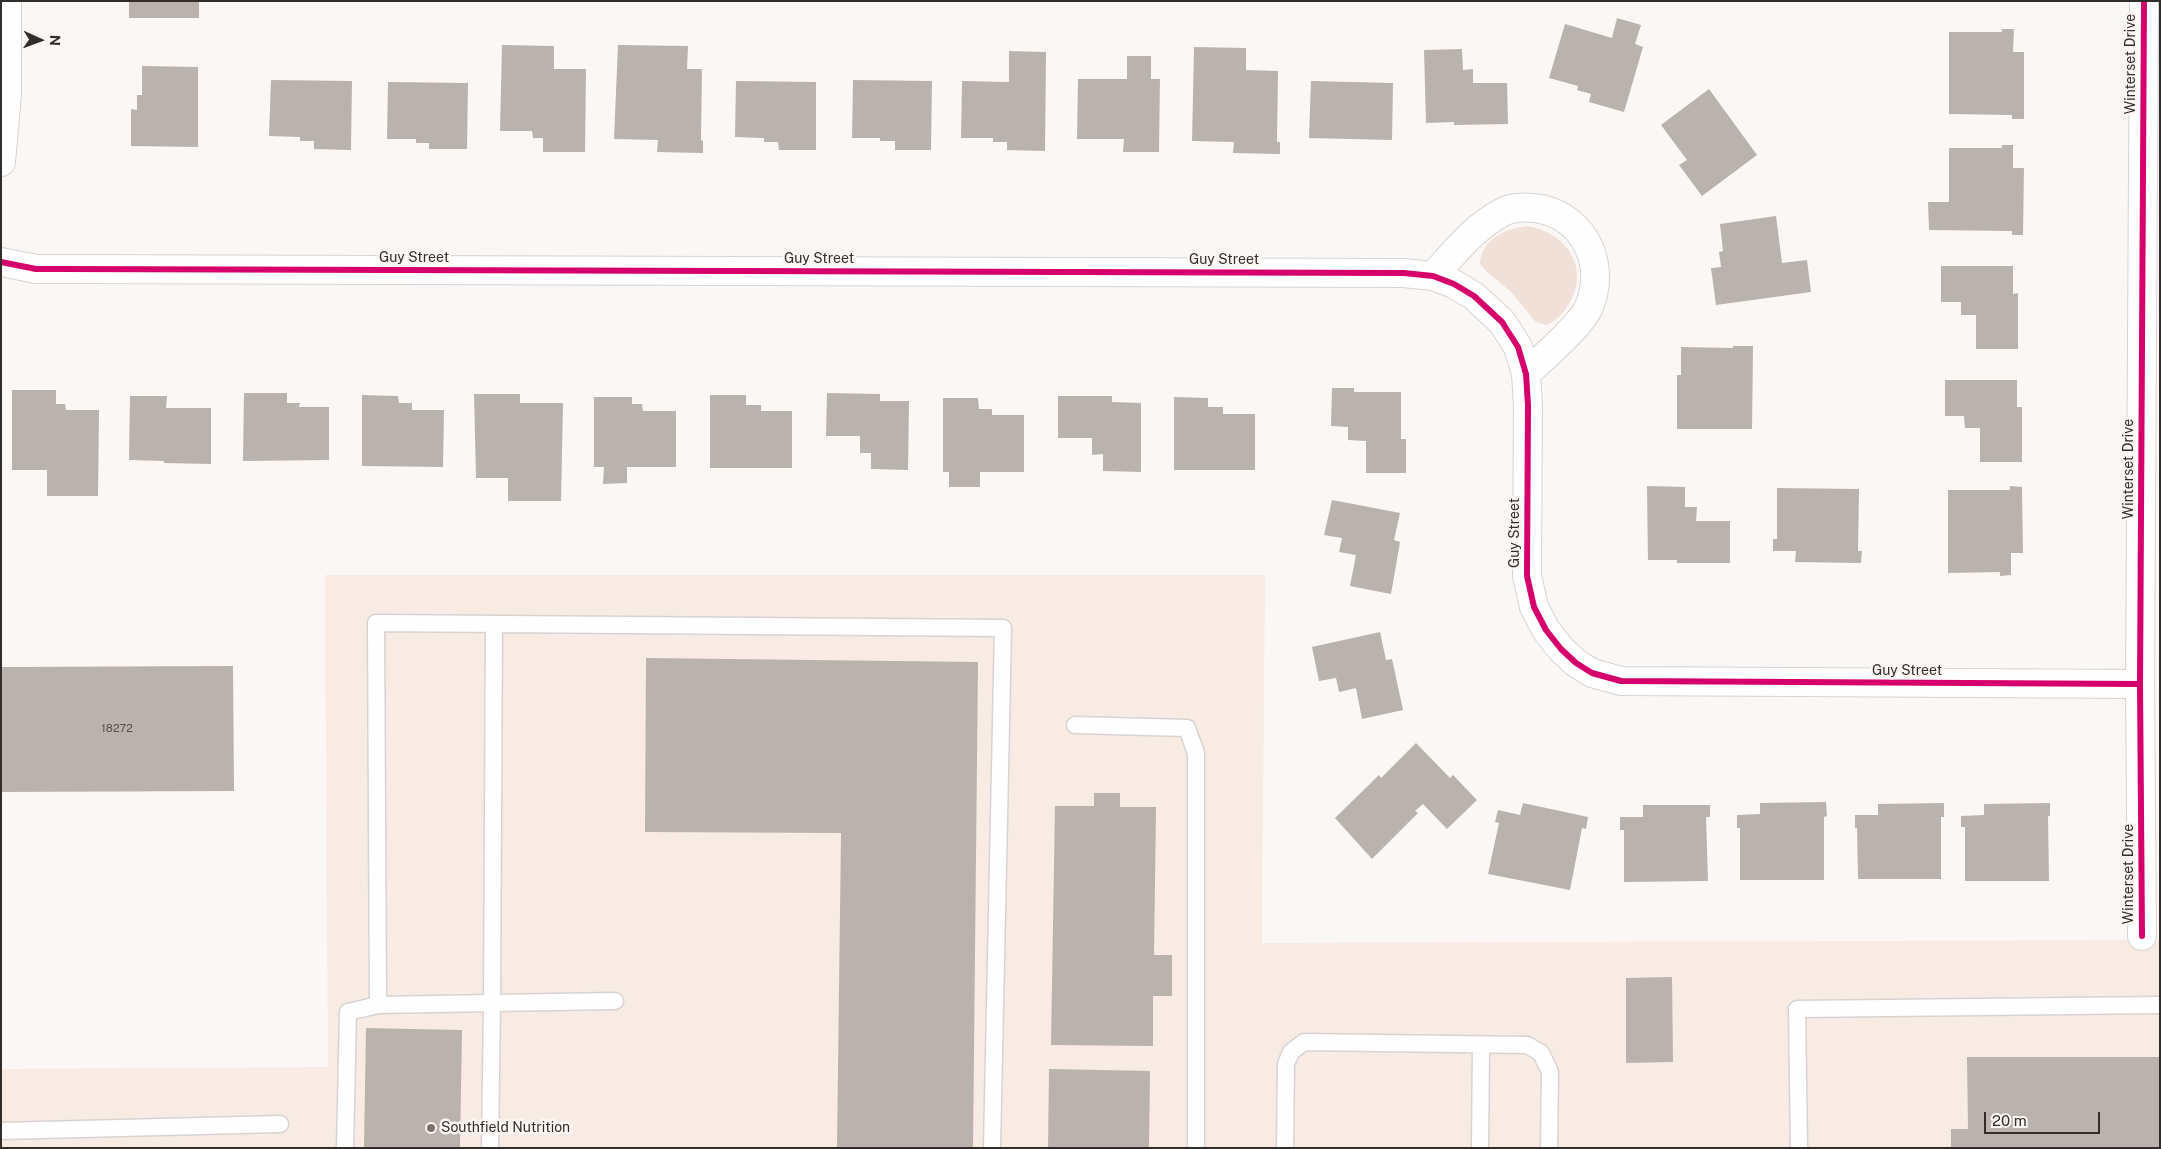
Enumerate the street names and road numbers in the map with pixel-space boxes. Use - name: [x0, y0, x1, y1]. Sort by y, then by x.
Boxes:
- street label: Winterset Drive: [2123, 14, 2139, 114]
- street label: Guy Street: [379, 250, 449, 266]
- street label: Guy Street: [784, 251, 854, 267]
- street label: Guy Street: [1189, 252, 1259, 268]
- street label: Winterset Drive: [2121, 419, 2137, 519]
- street label: Guy Street: [1507, 498, 1523, 568]
- street label: Guy Street: [1872, 663, 1942, 679]
- street label: Winterset Drive: [2121, 824, 2137, 924]

